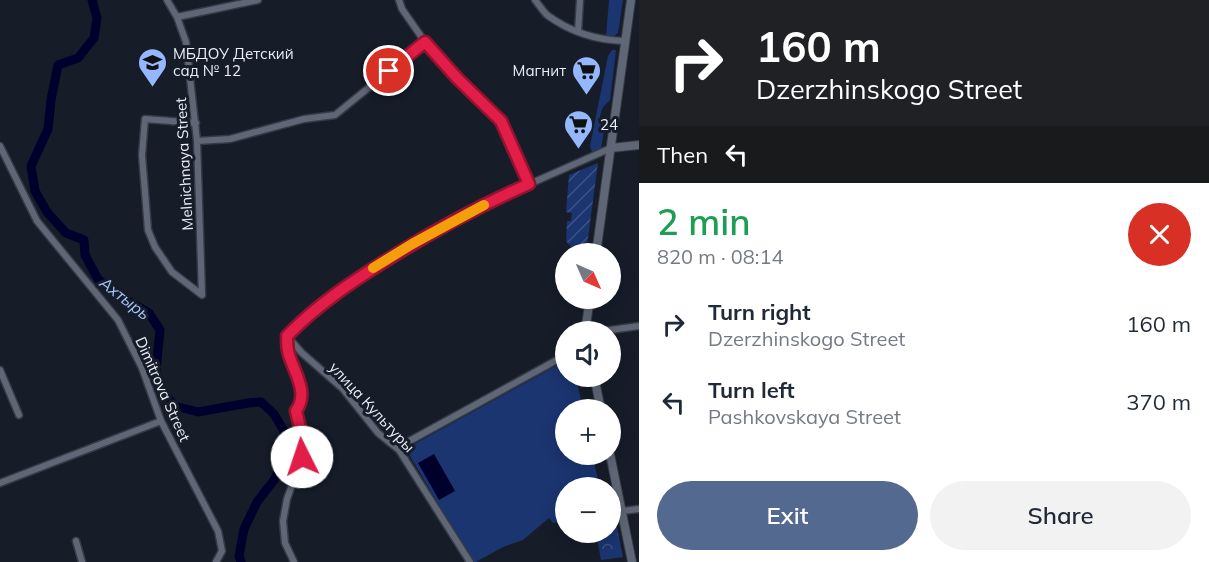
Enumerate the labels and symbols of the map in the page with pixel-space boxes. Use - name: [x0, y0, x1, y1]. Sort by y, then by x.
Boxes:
- place label: МБДОУ Детский сад № 12: [173, 44, 294, 80]
- pin: [363, 45, 414, 96]
- school or university icon: МБДОУ Детский сад № 12: [136, 46, 168, 88]
- supermarket icon: Магнит: [571, 54, 603, 96]
- place label: Магнит: [513, 61, 566, 80]
- street label: Melnichnaya Street: [171, 97, 197, 231]
- supermarket icon: 24: [563, 108, 595, 150]
- place label: 24: [600, 115, 618, 134]
- north arrow: [555, 243, 621, 309]
- water label: Ахтырь: [95, 272, 154, 324]
- street label: Dimitrova Street: [131, 334, 195, 444]
- street label: улица Культуры: [325, 358, 419, 456]
- position arrow: [270, 425, 334, 489]

